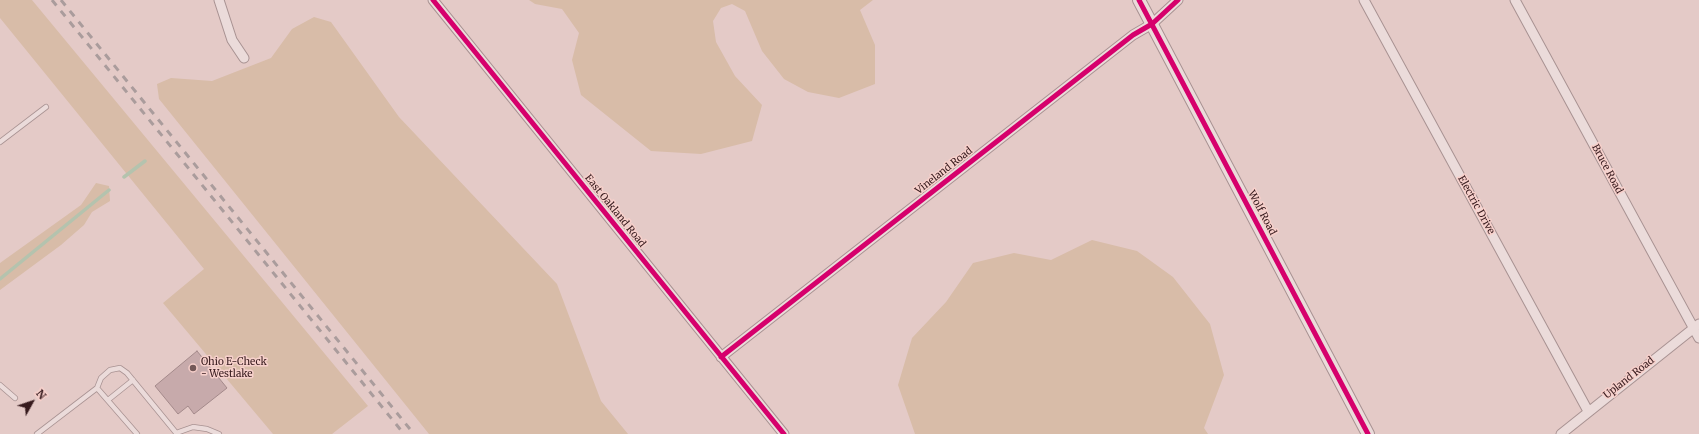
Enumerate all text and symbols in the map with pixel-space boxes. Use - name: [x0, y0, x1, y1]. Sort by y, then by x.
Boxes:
- street label: Bruce Road: [1589, 142, 1625, 196]
- street label: Vineland Road: [913, 145, 975, 197]
- street label: East Oakland Road: [582, 172, 648, 250]
- street label: Electric Drive: [1455, 174, 1497, 236]
- street label: Wolf Road: [1245, 189, 1279, 237]
- street label: Upland Road: [1601, 354, 1657, 402]
- place label: Ohio E-Check - Westlake: [201, 356, 267, 380]
- marker: Ohio E-Check - Westlake: [188, 363, 198, 373]
- north arrow: [12, 382, 52, 422]
- text: N: [33, 386, 49, 402]

